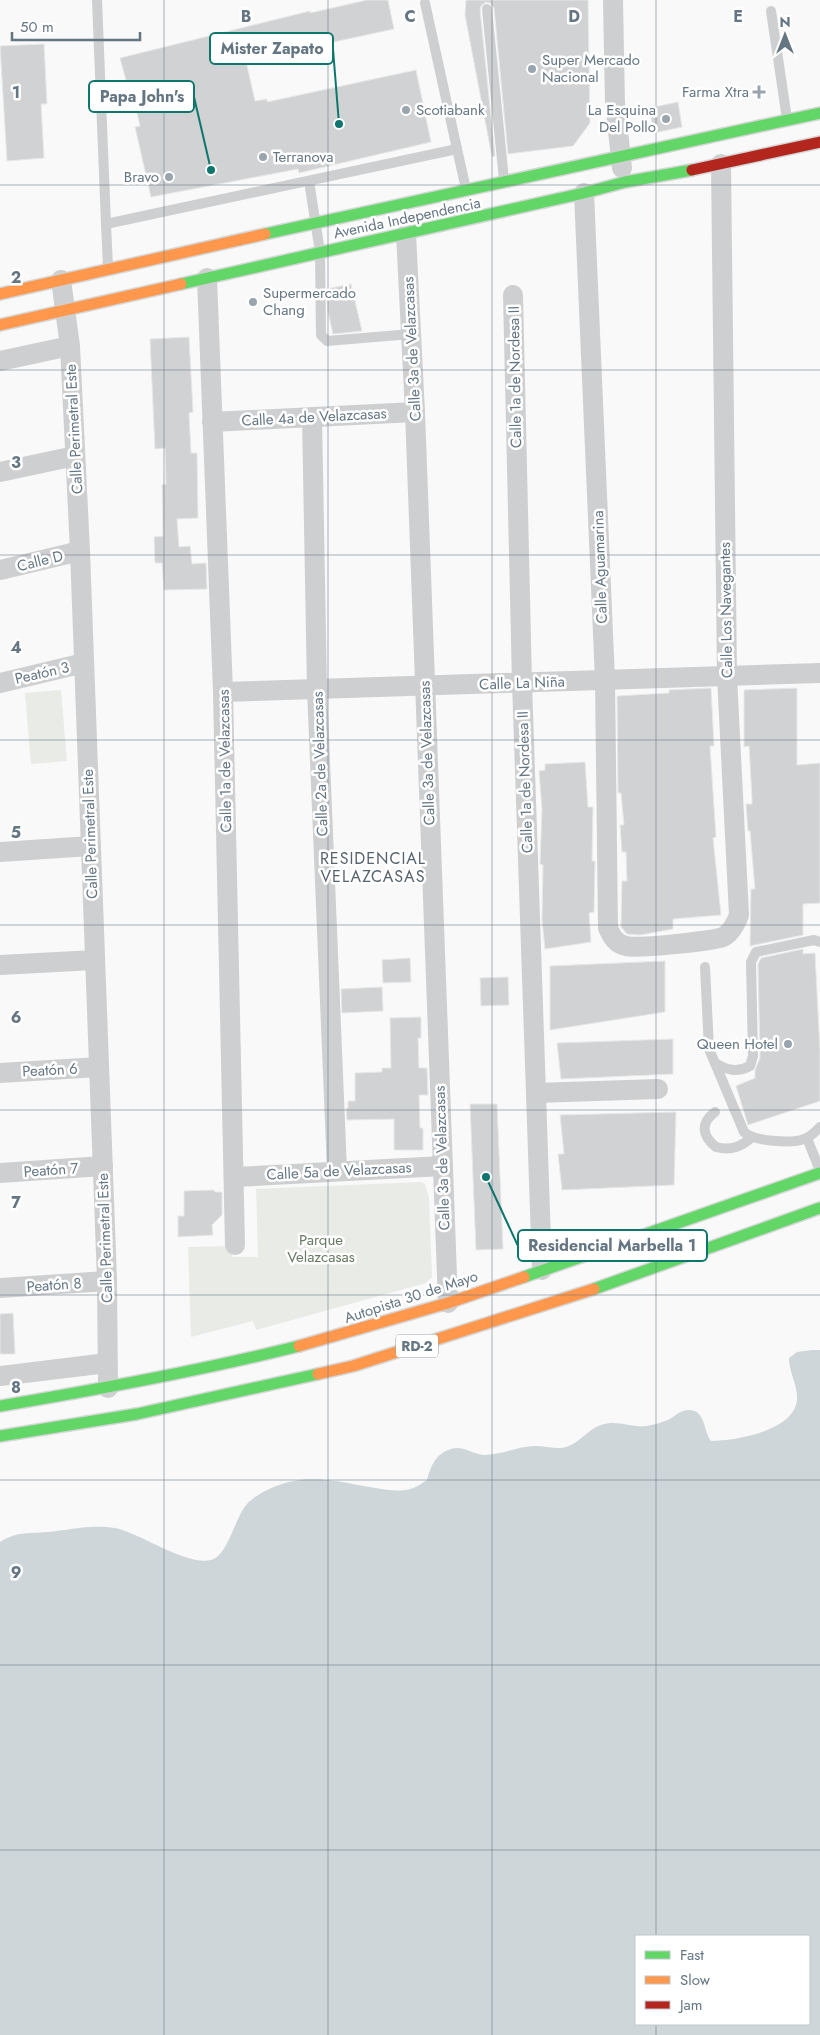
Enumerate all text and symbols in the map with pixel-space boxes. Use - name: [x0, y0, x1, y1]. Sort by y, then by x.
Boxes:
- text: B: [241, 5, 251, 28]
- text: C: [404, 5, 416, 28]
- text: D: [568, 5, 580, 28]
- text: E: [733, 5, 743, 28]
- scale bar: [12, 10, 140, 42]
- north arrow: [760, 10, 810, 60]
- text: N: [779, 12, 791, 32]
- text: 50 m: [20, 16, 54, 38]
- callout: Mister Zapato: [210, 33, 333, 64]
- text: Mister Zapato: [220, 37, 324, 60]
- place label: Super Mercado Nacional: [542, 49, 640, 88]
- marker: Super Mercado Nacional: [526, 63, 538, 75]
- text: 1: [12, 81, 20, 104]
- callout: Papa John's: [89, 81, 194, 112]
- place label: Farma Xtra: [682, 81, 749, 103]
- text: Papa John's: [100, 85, 184, 108]
- marker: Farma Xtra: [753, 86, 765, 98]
- place label: Scotiabank: [416, 99, 485, 121]
- place label: La Esquina Del Pollo: [588, 99, 656, 138]
- marker: Scotiabank: [400, 104, 412, 116]
- marker: La Esquina Del Pollo: [660, 113, 672, 125]
- place label: Terranova: [273, 146, 333, 168]
- marker: Terranova: [257, 151, 269, 163]
- place label: Bravo: [124, 166, 159, 188]
- marker: Bravo: [163, 171, 175, 183]
- street label: Avenida Independencia: [331, 192, 483, 244]
- text: 2: [11, 266, 21, 289]
- street label: Calle 3a de Velazcasas: [397, 276, 427, 422]
- place label: Supermercado Chang: [263, 282, 356, 321]
- marker: Supermercado Chang: [247, 296, 259, 308]
- street label: Calle 1a de Nordesa II: [503, 306, 527, 448]
- street label: Calle Perimetral Este: [60, 363, 88, 495]
- street label: Calle 4a de Velazcasas: [241, 402, 387, 432]
- text: 3: [11, 451, 21, 474]
- street label: Calle Aguamarina: [587, 510, 613, 624]
- street label: Calle Los Navegantes: [714, 542, 738, 678]
- street label: Calle D: [15, 545, 65, 577]
- text: 4: [10, 636, 22, 659]
- street label: Peatón 3: [13, 656, 71, 690]
- street label: Calle La Niña: [479, 671, 565, 695]
- street label: Calle 3a de Velazcasas: [413, 680, 441, 826]
- street label: Calle 1a de Velazcasas: [213, 689, 237, 833]
- street label: Calle 2a de Velazcasas: [306, 691, 334, 837]
- street label: Calle 1a de Nordesa II: [512, 711, 538, 853]
- street label: Calle Perimetral Este: [77, 768, 103, 899]
- text: 5: [11, 821, 21, 844]
- district label: RESIDENCIAL VELAZCASAS: [320, 847, 426, 888]
- text: 6: [11, 1006, 21, 1029]
- place label: Queen Hotel: [697, 1033, 778, 1055]
- marker: Queen Hotel: [782, 1038, 794, 1050]
- street label: Peatón 6: [22, 1058, 78, 1082]
- street label: Calle 3a de Velazcasas: [428, 1085, 456, 1231]
- street label: Calle 5a de Velazcasas: [266, 1156, 412, 1186]
- street label: Peatón 7: [23, 1157, 79, 1183]
- street label: Calle Perimetral Este: [92, 1172, 118, 1303]
- text: 7: [11, 1191, 21, 1214]
- park label: Parque Velazcasas: [287, 1229, 355, 1268]
- callout: Residencial Marbella 1: [518, 1230, 707, 1261]
- text: Residencial Marbella 1: [528, 1234, 696, 1257]
- street label: Autopista 30 de Mayo: [341, 1265, 481, 1329]
- street label: Peatón 8: [26, 1272, 82, 1298]
- road number: RD-2: [396, 1334, 438, 1358]
- text: 8: [11, 1376, 21, 1399]
- text: 9: [11, 1561, 21, 1584]
- legend: [635, 1935, 810, 2025]
- text: Fast: [680, 1944, 704, 1966]
- text: Slow: [680, 1969, 711, 1991]
- text: Jam: [678, 1994, 703, 2016]

